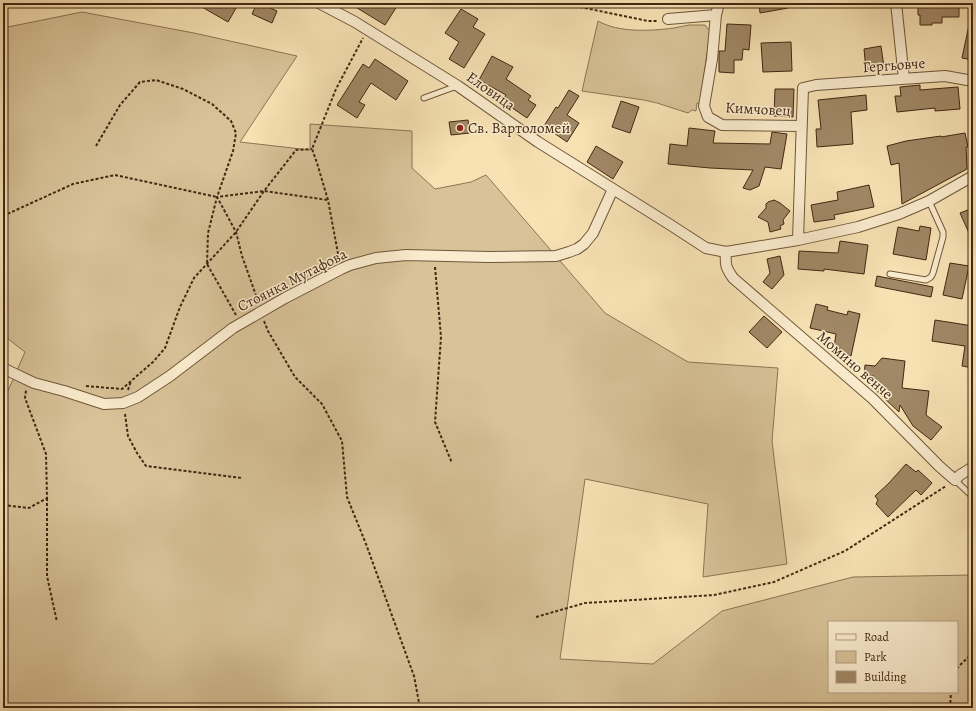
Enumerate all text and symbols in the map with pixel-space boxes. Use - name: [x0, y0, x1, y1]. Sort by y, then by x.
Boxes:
- street label: Гергьовче: [862, 53, 926, 77]
- street label: Еловица: [463, 67, 519, 115]
- street label: Кимчовец: [725, 97, 791, 121]
- place label: Св. Вартоломей: [468, 118, 570, 138]
- marker: Св. Вартоломей: [455, 123, 465, 133]
- street label: Стоянка Мутафова: [234, 244, 350, 316]
- street label: Момино венче: [813, 326, 897, 404]
- legend: [828, 621, 958, 693]
- text: Road: [864, 629, 890, 645]
- text: Park: [864, 649, 887, 665]
- text: Building: [864, 669, 906, 685]

